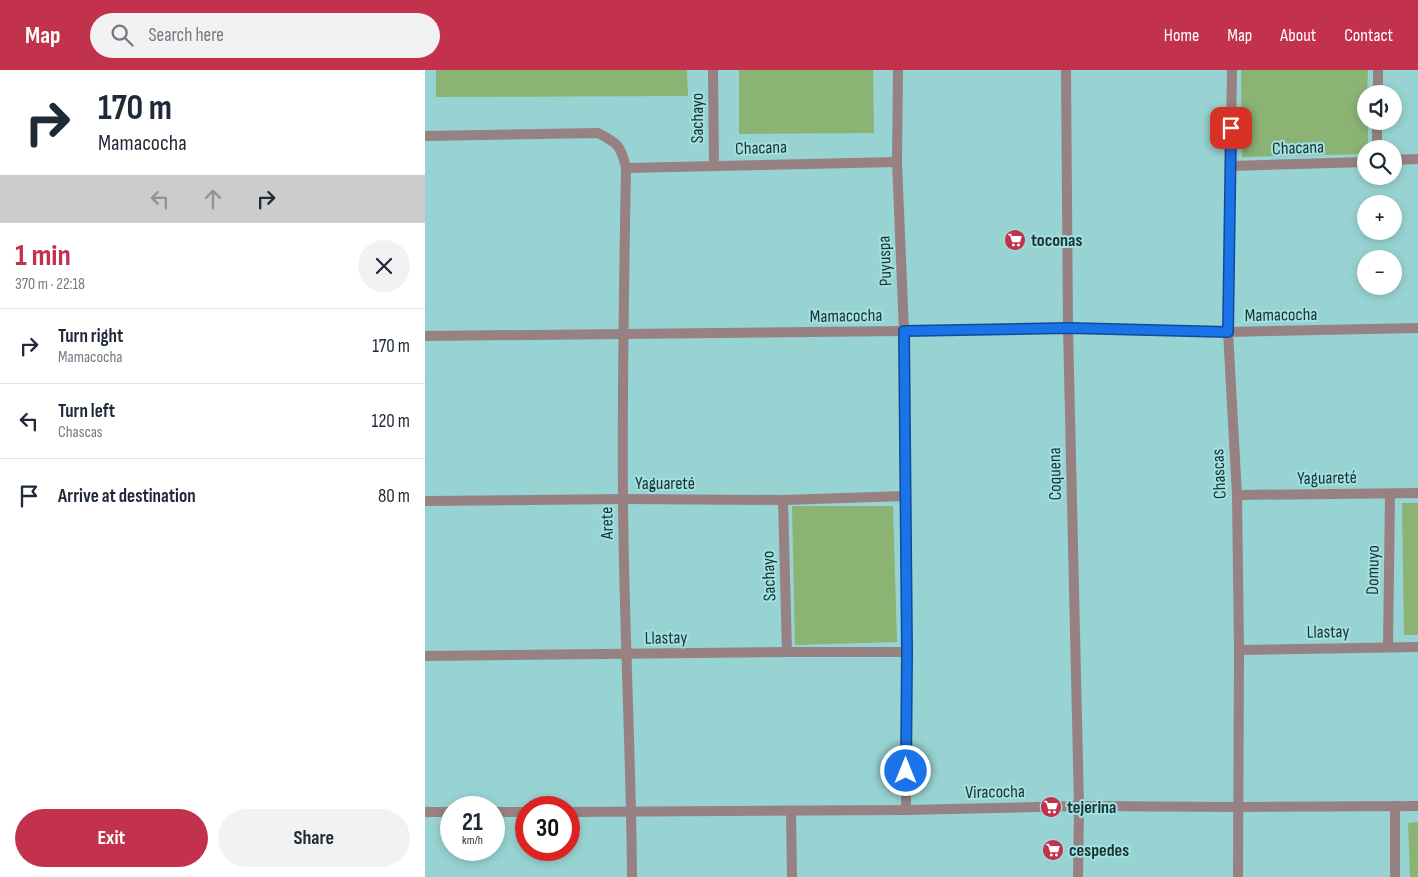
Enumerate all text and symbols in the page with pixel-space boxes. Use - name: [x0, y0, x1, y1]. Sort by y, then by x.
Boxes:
- search box: [90, 13, 440, 58]
- text: Map: [25, 21, 60, 50]
- icon: search: [108, 21, 136, 49]
- text: Search here: [148, 24, 224, 47]
- text: Home: [1164, 25, 1199, 46]
- text: Map: [1227, 25, 1252, 46]
- text: About: [1280, 25, 1316, 46]
- text: Contact: [1344, 25, 1393, 46]
- map controls: [1357, 85, 1402, 295]
- button: sound: [1357, 85, 1402, 130]
- text: 170 m: [98, 87, 172, 130]
- icon: right: [15, 90, 80, 155]
- street label: Sachayo: [687, 93, 708, 143]
- pin: [1210, 107, 1252, 149]
- icon: arrive: [1217, 114, 1245, 142]
- text: Mamacocha: [98, 130, 187, 157]
- street label: Chacana: [735, 137, 787, 159]
- street label: Chacana: [1272, 137, 1324, 159]
- button: search: [1357, 140, 1402, 185]
- icon: left: [146, 185, 174, 213]
- icon: ahead: [199, 185, 227, 213]
- icon: right: [252, 185, 280, 213]
- button: +: [1357, 195, 1402, 240]
- supermarket icon: toconas: [1003, 228, 1027, 252]
- place label: toconas: [1031, 230, 1082, 251]
- street label: Puyuspa: [874, 235, 896, 287]
- text: 1 min: [15, 238, 71, 274]
- button: close: [358, 240, 410, 292]
- button: −: [1357, 250, 1402, 295]
- text: 370 m · 22:18: [15, 275, 85, 294]
- street label: Mamacocha: [1245, 304, 1318, 326]
- street label: Mamacocha: [810, 305, 883, 327]
- text: Turn right: [58, 325, 123, 348]
- icon: right: [15, 332, 43, 360]
- text: 170 m: [372, 335, 410, 358]
- text: Mamacocha: [58, 348, 122, 367]
- text: Turn left: [58, 400, 115, 423]
- icon: left: [15, 407, 43, 435]
- text: 120 m: [372, 410, 410, 433]
- text: Chascas: [58, 423, 103, 442]
- street label: Coquena: [1044, 447, 1066, 501]
- street label: Chascas: [1207, 448, 1231, 500]
- street label: Yaguareté: [1297, 467, 1357, 489]
- street label: Yaguareté: [635, 473, 695, 494]
- icon: arrive: [15, 482, 43, 510]
- text: Arrive at destination: [58, 485, 196, 508]
- text: 80 m: [378, 485, 410, 508]
- street label: Arete: [596, 506, 618, 541]
- street label: Domuyo: [1362, 545, 1384, 595]
- street label: Sachayo: [758, 550, 780, 602]
- street label: Llastay: [1307, 621, 1350, 643]
- street label: Llastay: [645, 627, 688, 649]
- position arrow: [879, 744, 931, 796]
- street label: Viracocha: [965, 781, 1025, 803]
- supermarket icon: tejerina: [1039, 795, 1063, 819]
- speed limit sign: 30: [515, 796, 580, 861]
- place label: tejerina: [1067, 797, 1116, 818]
- text: 21: [462, 807, 483, 838]
- button: Exit: [15, 809, 208, 867]
- button: Share: [218, 809, 410, 867]
- text: km/h: [462, 833, 483, 848]
- supermarket icon: cespedes: [1041, 838, 1065, 862]
- place label: cespedes: [1069, 840, 1129, 861]

